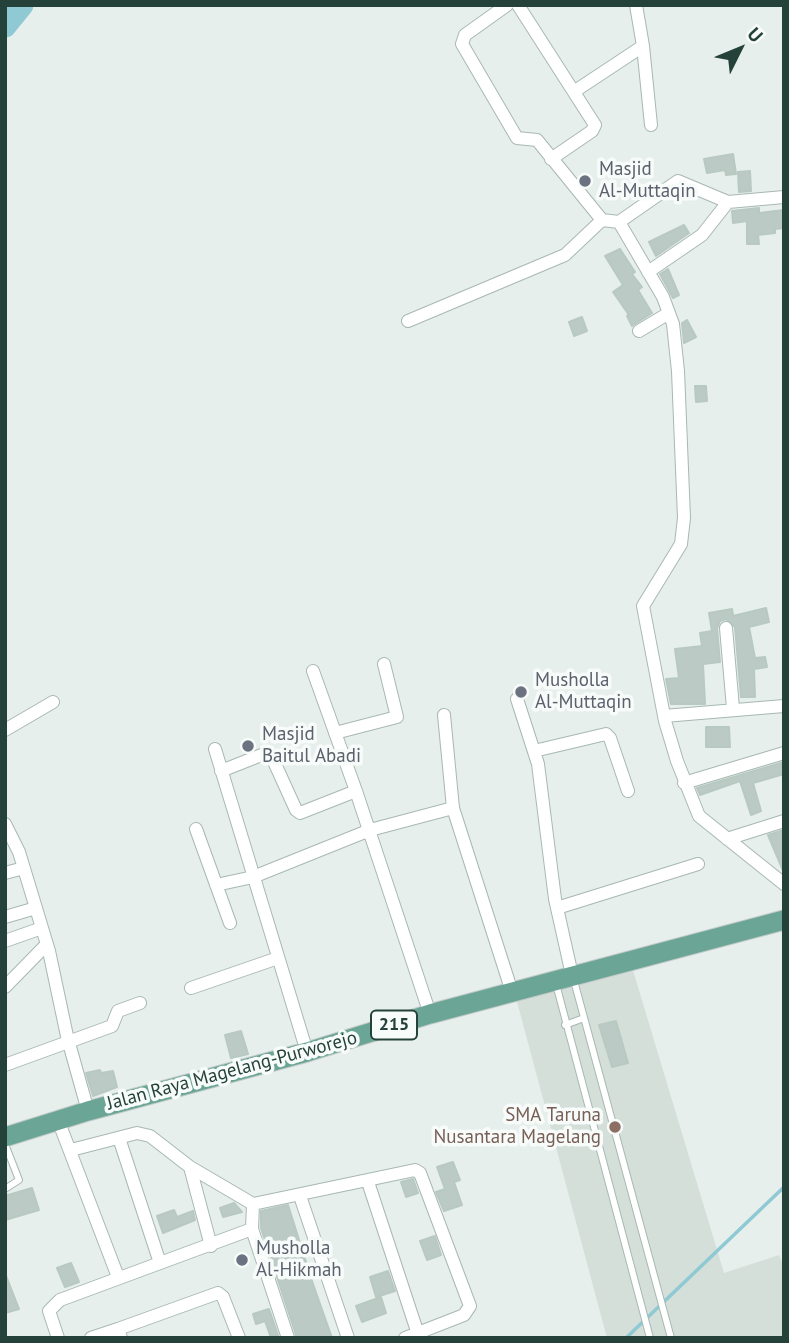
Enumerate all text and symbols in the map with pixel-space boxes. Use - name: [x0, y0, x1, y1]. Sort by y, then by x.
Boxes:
- north arrow: [705, 14, 775, 84]
- text: U: [743, 22, 768, 47]
- place label: Masjid Al-Muttaqin: [599, 159, 696, 203]
- marker: Masjid Al-Muttaqin: [577, 173, 593, 189]
- place label: Musholla Al-Muttaqin: [535, 670, 632, 714]
- marker: Musholla Al-Muttaqin: [513, 684, 529, 700]
- place label: Masjid Baitul Abadi: [262, 724, 361, 768]
- marker: Masjid Baitul Abadi: [240, 738, 256, 754]
- road number: 215: [371, 1010, 417, 1040]
- street label: Jalan Raya Magelang-Purworejo: [104, 1027, 360, 1115]
- place label: SMA Taruna Nusantara Magelang: [433, 1105, 601, 1149]
- marker: SMA Taruna Nusantara Magelang: [607, 1119, 623, 1135]
- place label: Musholla Al-Hikmah: [256, 1238, 342, 1282]
- marker: Musholla Al-Hikmah: [234, 1252, 250, 1268]

